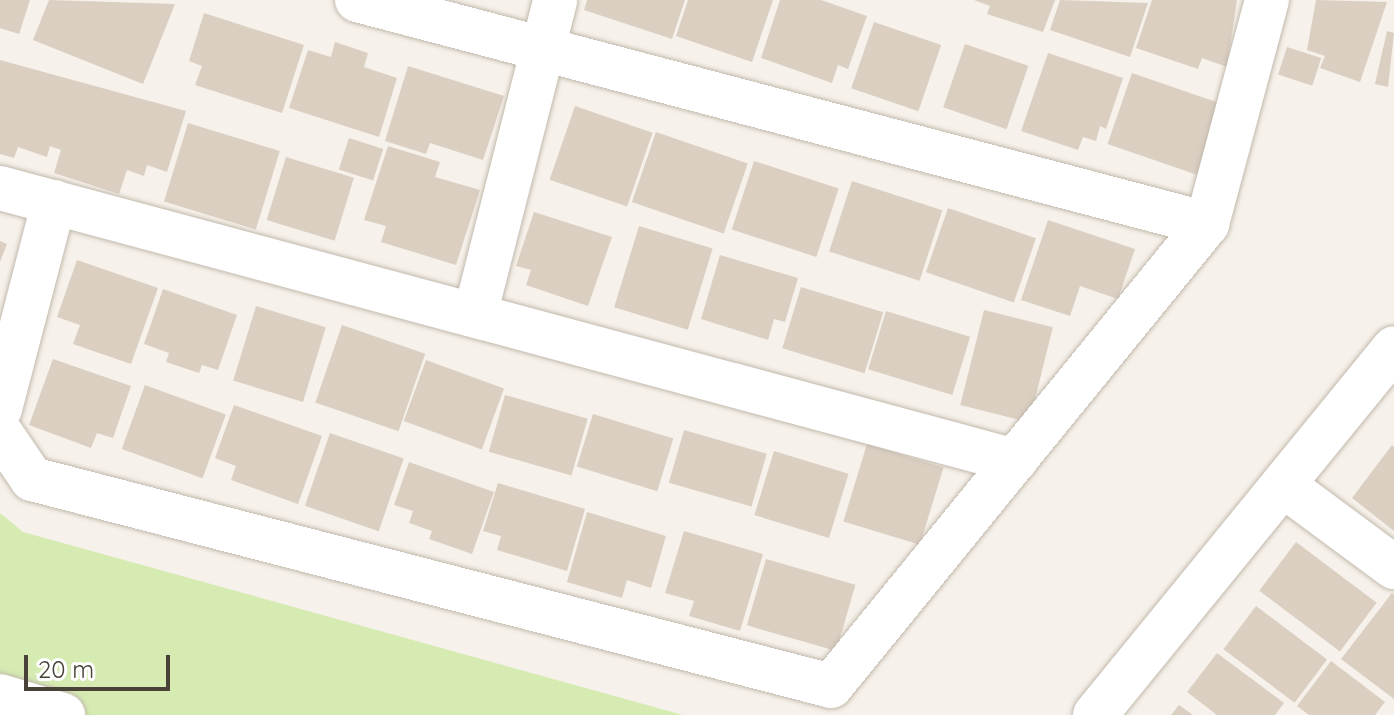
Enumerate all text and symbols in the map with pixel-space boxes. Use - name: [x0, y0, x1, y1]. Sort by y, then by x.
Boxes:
- scale bar: [28, 639, 174, 689]
- text: 20 m: [38, 654, 94, 684]

